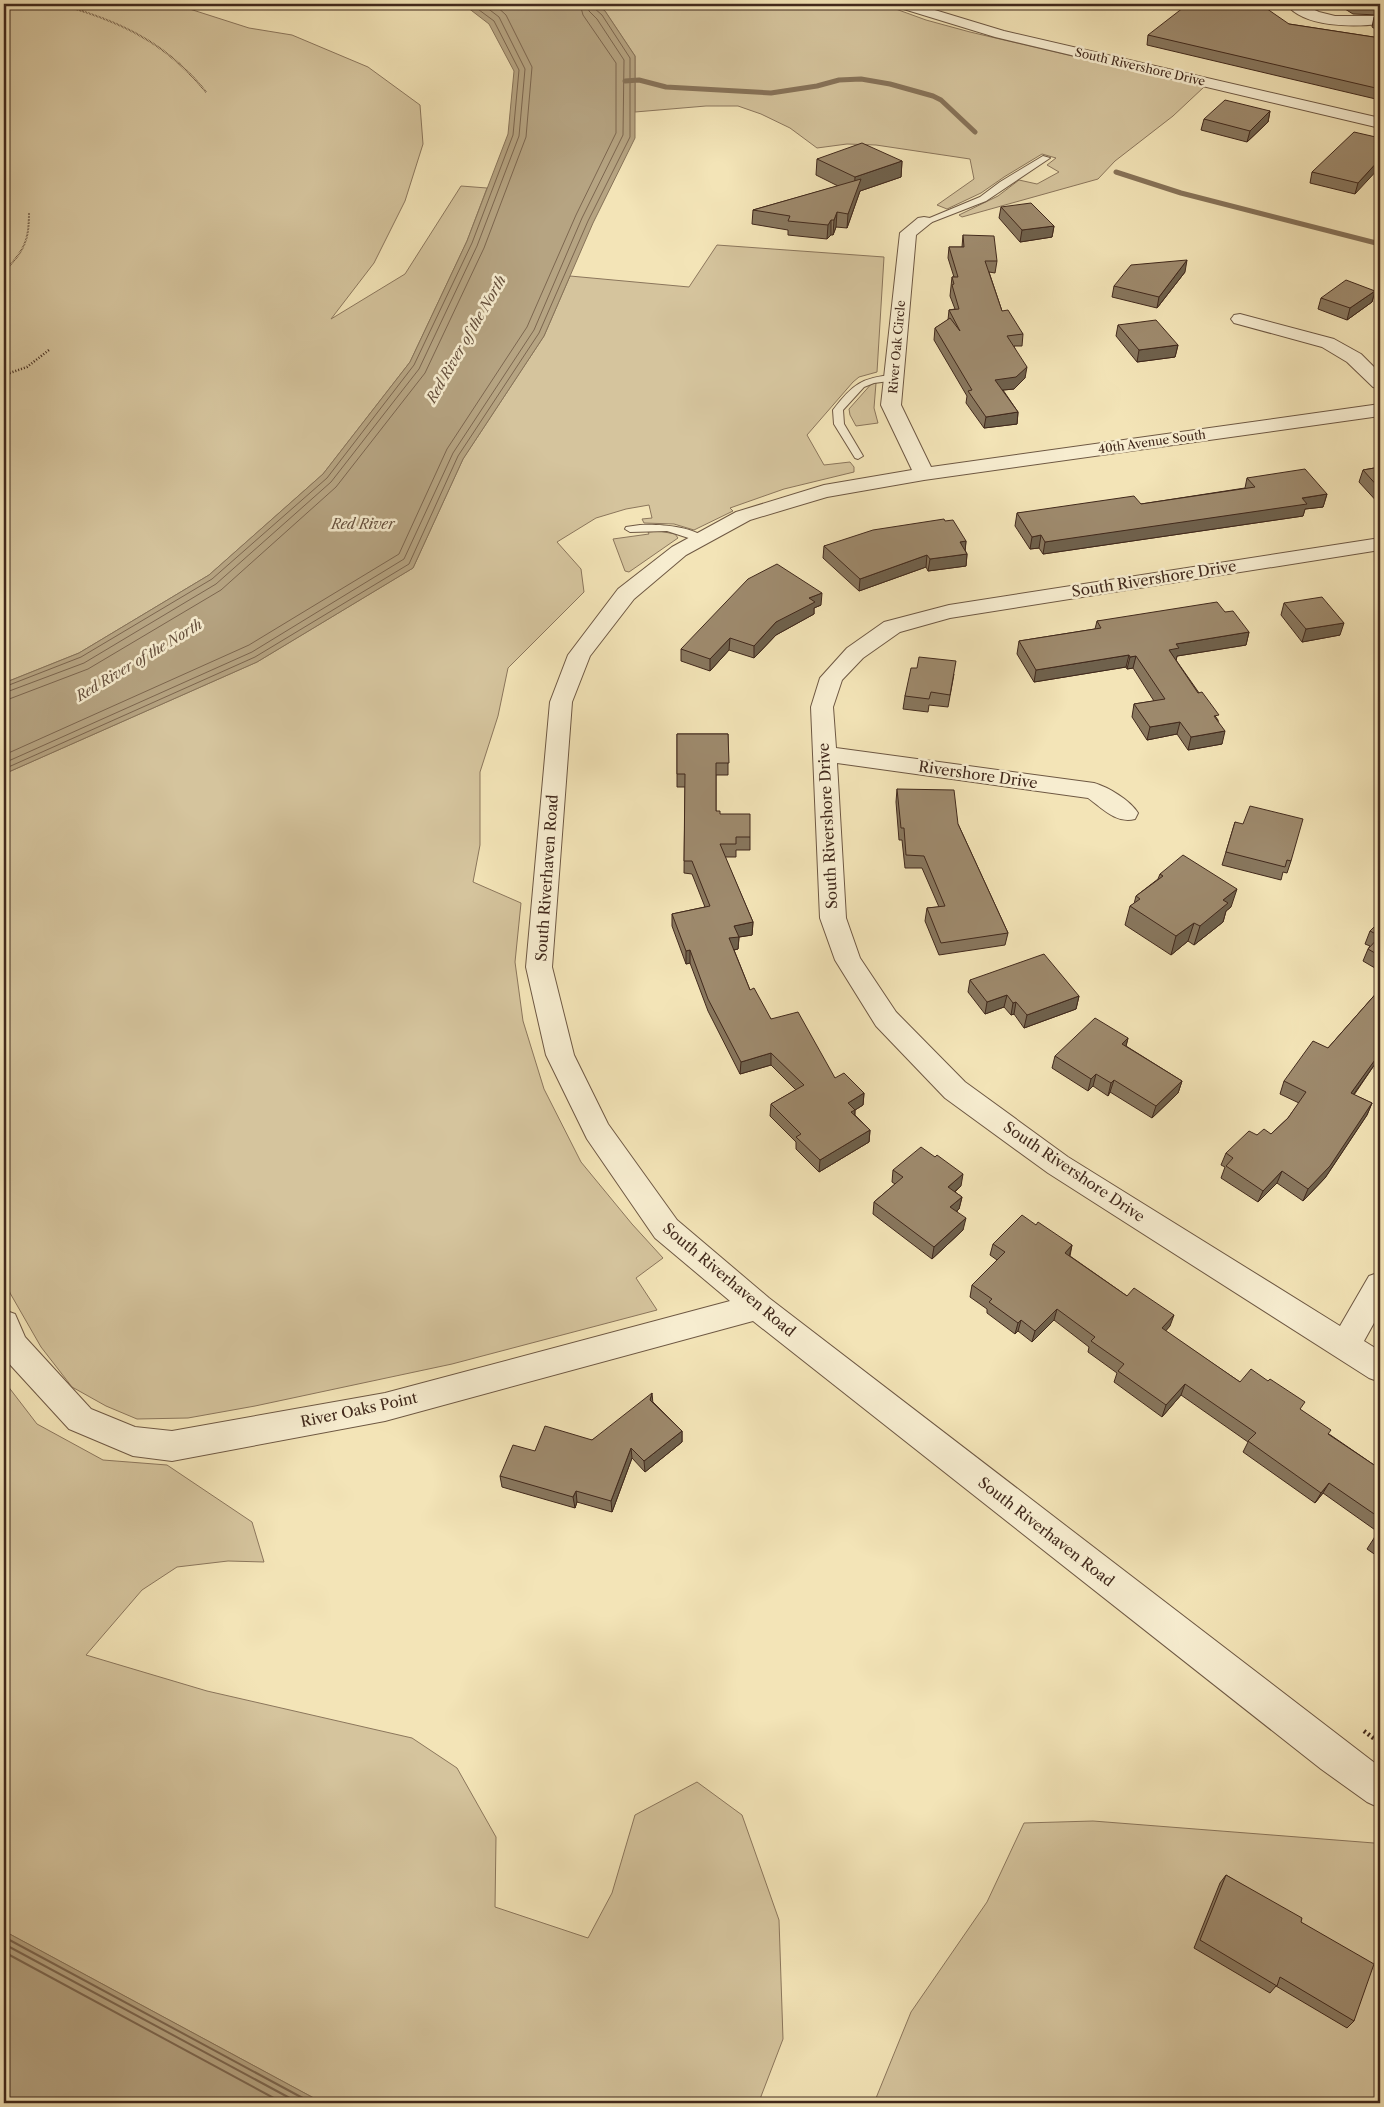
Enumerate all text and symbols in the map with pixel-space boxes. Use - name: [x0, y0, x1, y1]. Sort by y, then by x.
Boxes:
- street label: South Rivershore Drive: [1074, 44, 1207, 89]
- water label: Red River of the North: [422, 272, 510, 407]
- street label: River Oak Circle: [885, 299, 908, 394]
- street label: 40th Avenue South: [1097, 426, 1207, 456]
- water label: Red River: [330, 515, 396, 533]
- street label: South Rivershore Drive: [1070, 556, 1238, 601]
- water label: Red River of the North: [72, 615, 205, 705]
- street label: South Rivershore Drive: [814, 742, 841, 910]
- street label: Rivershore Drive: [917, 757, 1039, 792]
- street label: South Riverhaven Road: [531, 794, 562, 962]
- street label: South Rivershore Drive: [1000, 1117, 1149, 1226]
- street label: South Riverhaven Road: [659, 1219, 800, 1341]
- street label: River Oaks Point: [299, 1388, 420, 1431]
- street label: South Riverhaven Road: [975, 1473, 1118, 1591]

